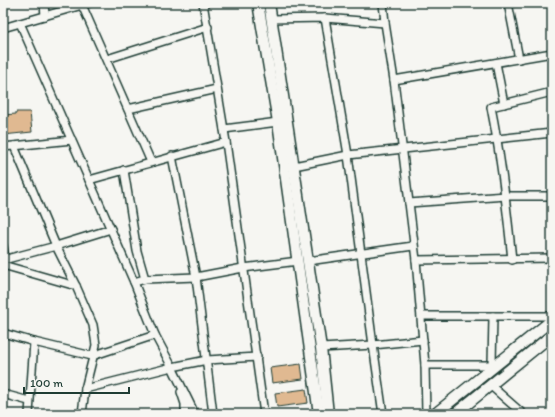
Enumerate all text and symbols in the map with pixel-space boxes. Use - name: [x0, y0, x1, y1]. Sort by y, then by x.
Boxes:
- scale bar: [24, 369, 129, 395]
- text: 100 m: [30, 376, 63, 390]

